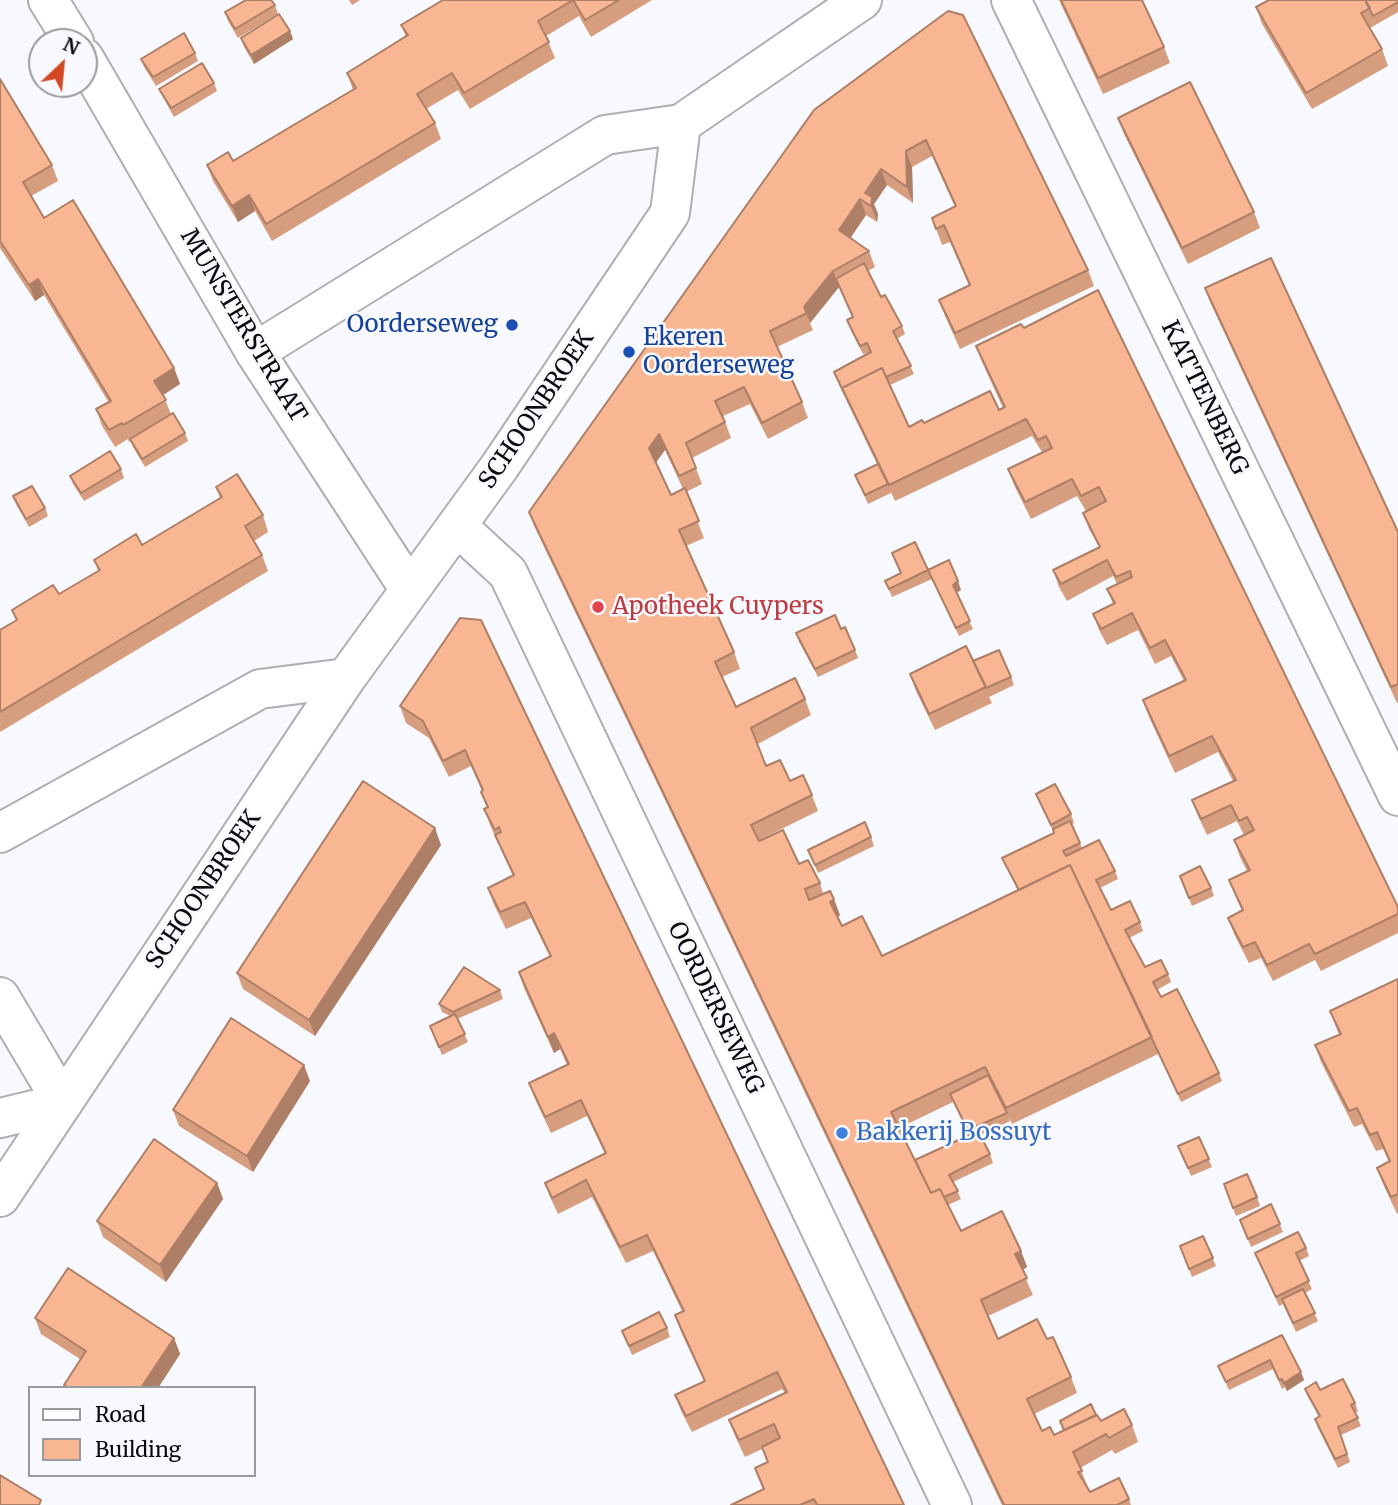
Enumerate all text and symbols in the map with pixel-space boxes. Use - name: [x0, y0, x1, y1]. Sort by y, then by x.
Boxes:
- north arrow: [28, 28, 98, 98]
- text: N: [59, 32, 83, 60]
- street label: MUNSTERSTRAAT: [174, 224, 312, 428]
- place label: Oorderseweg: [347, 311, 498, 339]
- marker: Oorderseweg: [504, 317, 520, 333]
- street label: KATTENBERG: [1154, 317, 1254, 479]
- place label: Ekeren Oorderseweg: [643, 324, 794, 380]
- street label: SCHOONBROEK: [473, 325, 601, 495]
- marker: Ekeren Oorderseweg: [621, 344, 637, 360]
- place label: Apotheek Cuypers: [612, 593, 824, 621]
- marker: Apotheek Cuypers: [590, 599, 606, 615]
- street label: SCHOONBROEK: [140, 805, 268, 975]
- street label: OORDERSEWEG: [661, 917, 769, 1099]
- place label: Bakkerij Bossuyt: [856, 1119, 1051, 1147]
- marker: Bakkerij Bossuyt: [834, 1125, 850, 1141]
- legend: [28, 1386, 256, 1477]
- text: Road: [95, 1401, 146, 1428]
- text: Building: [95, 1436, 181, 1463]

